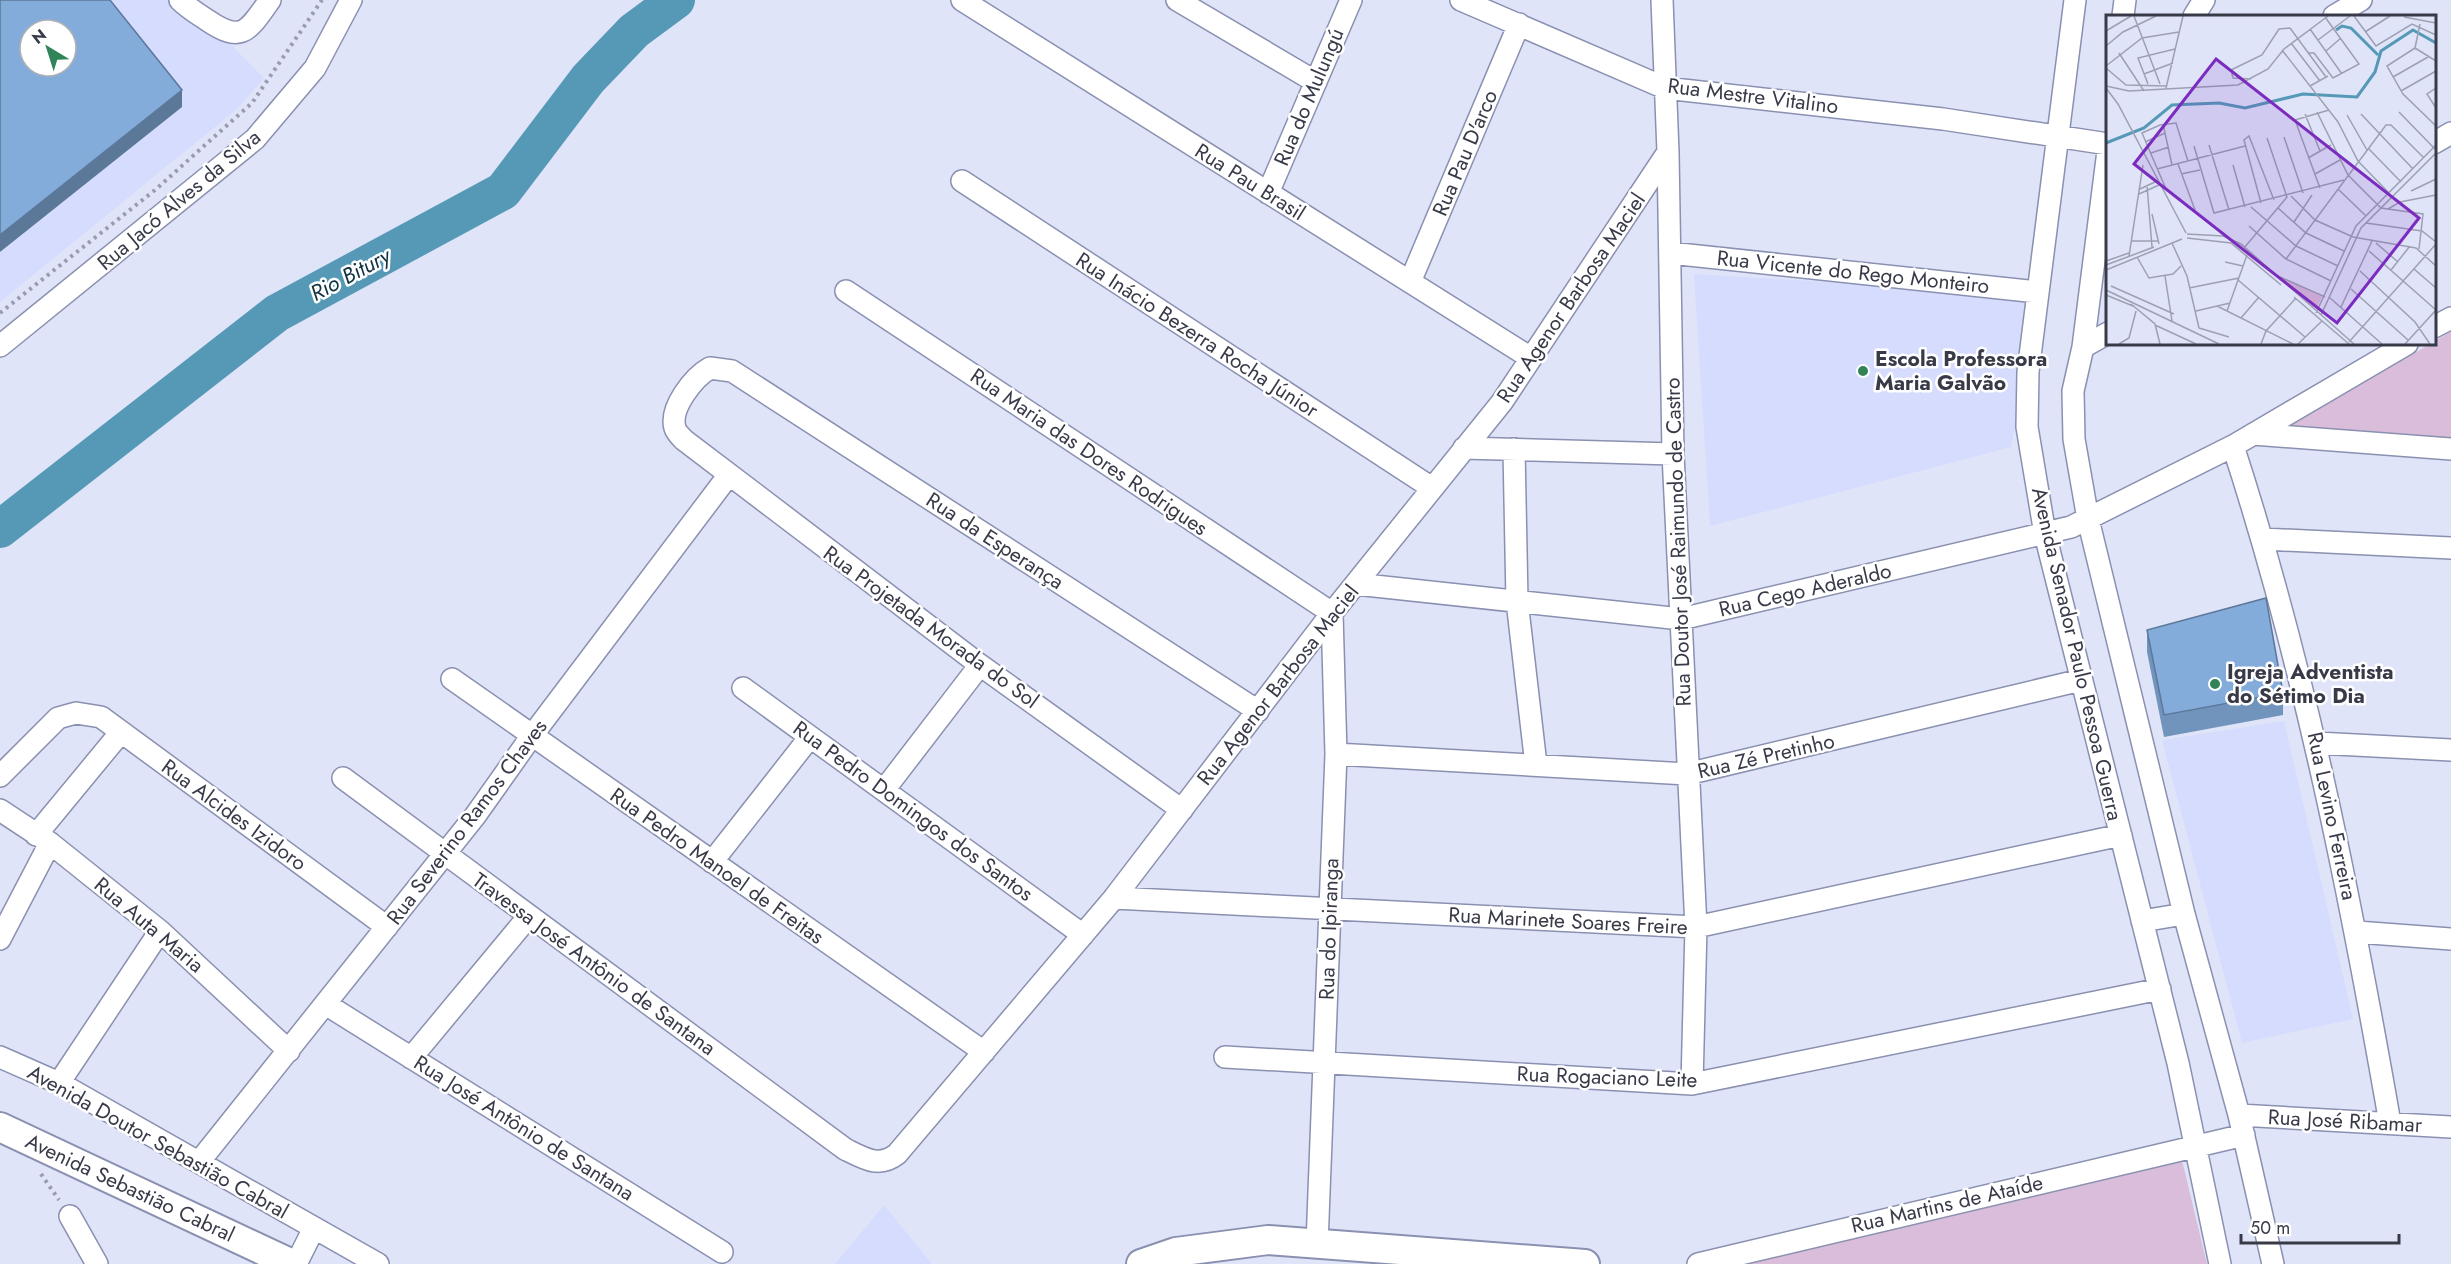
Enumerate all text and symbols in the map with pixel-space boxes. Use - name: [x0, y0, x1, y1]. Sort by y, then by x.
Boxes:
- inset map: [2106, 15, 2436, 345]
- north arrow: [18, 18, 78, 78]
- text: N: [27, 24, 51, 50]
- street label: Rua do Mulungú: [1267, 24, 1351, 170]
- street label: Rua Mestre Vitalino: [1666, 71, 1840, 121]
- street label: Rua Pau D'arco: [1425, 85, 1505, 221]
- street label: Rua Jacó Alves da Silva: [91, 123, 267, 277]
- street label: Rua Pau Brasil: [1189, 136, 1311, 228]
- street label: Rua Agenor Barbosa Maciel: [1489, 187, 1653, 409]
- water label: Rio Bitury: [304, 239, 397, 309]
- street label: Rua Vicente do Rego Monteiro: [1715, 243, 1991, 301]
- street label: Rua Inácio Bezerra Rocha Júnior: [1070, 245, 1325, 425]
- place label: Escola Professora Maria Galvão: [1875, 344, 2047, 398]
- street label: Rua Maria das Dores Rodrigues: [964, 361, 1214, 543]
- marker: Escola Professora Maria Galvão: [1856, 364, 1870, 378]
- street label: Rua Doutor José Raimundo de Castro: [1657, 377, 1699, 707]
- street label: Avenida Senador Paulo Pessoa Guerra: [2024, 484, 2130, 824]
- street label: Rua da Esperança: [920, 485, 1070, 597]
- street label: Rua Projetada Morada do Sol: [817, 538, 1045, 716]
- street label: Rua Cego Aderaldo: [1716, 556, 1894, 624]
- street label: Rua Agenor Barbosa Maciel: [1190, 578, 1366, 792]
- place label: Igreja Adventista do Sétimo Dia: [2227, 657, 2394, 711]
- marker: Igreja Adventista do Sétimo Dia: [2208, 677, 2222, 691]
- street label: Rua Severino Ramos Chaves: [380, 713, 554, 931]
- street label: Rua Pedro Domingos dos Santos: [787, 714, 1039, 908]
- street label: Rua Zé Pretinho: [1694, 726, 1838, 786]
- street label: Rua Levino Ferreira: [2300, 729, 2364, 903]
- street label: Rua Alcides Izidoro: [155, 752, 313, 878]
- street label: Rua Pedro Manoel de Freitas: [604, 781, 830, 951]
- street label: Rua do Ipiranga: [1312, 858, 1346, 1000]
- street label: Travessa José Antônio de Santana: [466, 865, 722, 1063]
- street label: Rua Auta Maria: [88, 870, 210, 980]
- street label: Rua Marinete Soares Freire: [1448, 900, 1689, 942]
- street label: Rua José Antônio de Santana: [408, 1048, 640, 1208]
- street label: Avenida Doutor Sebastião Cabral: [22, 1058, 294, 1226]
- street label: Rua Rogaciano Leite: [1516, 1059, 1698, 1095]
- street label: Rua José Ribamar: [2267, 1102, 2424, 1140]
- street label: Avenida Sebastião Cabral: [21, 1126, 239, 1250]
- street label: Rua Martins de Ataíde: [1848, 1167, 2046, 1241]
- scale bar: [2241, 1207, 2398, 1245]
- text: 50 m: [2250, 1215, 2290, 1241]

